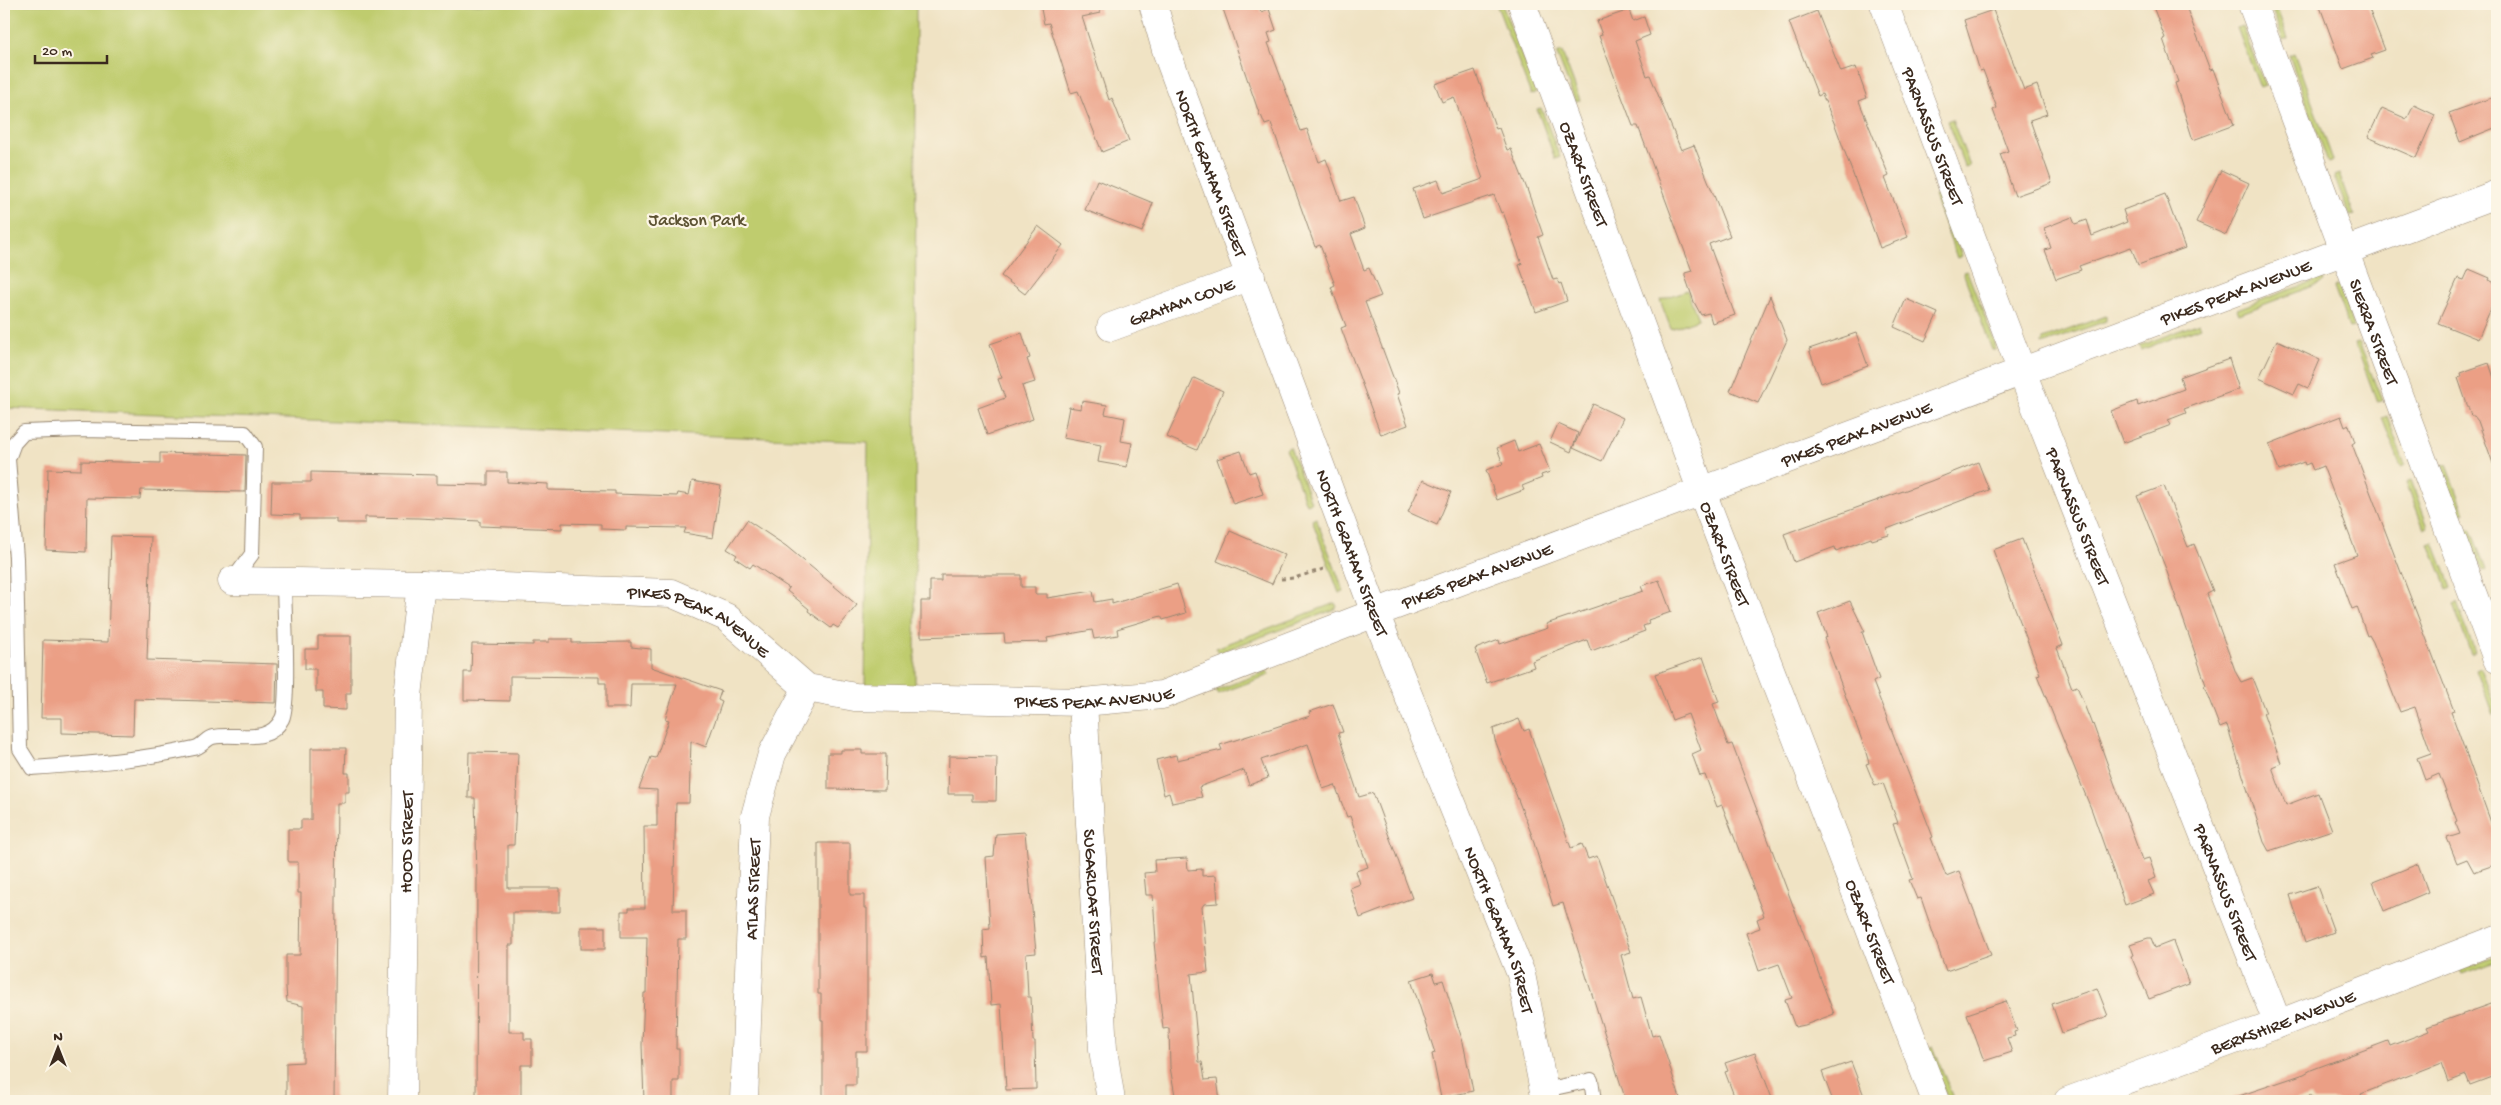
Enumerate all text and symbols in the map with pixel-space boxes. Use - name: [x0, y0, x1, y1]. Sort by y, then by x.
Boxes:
- scale bar: [35, 32, 108, 64]
- text: 20 m: [42, 43, 72, 61]
- street label: PARNASSUS STREET: [1895, 64, 1967, 210]
- street label: NORTH GRAHAM STREET: [1169, 87, 1250, 261]
- street label: OZARK STREET: [1553, 119, 1612, 231]
- park label: Jackson Park: [649, 211, 747, 232]
- street label: PIKES PEAK AVENUE: [2157, 256, 2315, 332]
- street label: GRAHAM COVE: [1127, 275, 1239, 333]
- street label: SIERRA STREET: [2343, 277, 2402, 390]
- street label: PIKES PEAK AVENUE: [1778, 398, 1936, 474]
- street label: PARNASSUS STREET: [2039, 444, 2113, 590]
- street label: NORTH GRAHAM STREET: [1310, 467, 1392, 641]
- street label: OZARK STREET: [1694, 499, 1753, 611]
- street label: PIKES PEAK AVENUE: [1398, 539, 1557, 615]
- street label: PIKES PEAK AVENUE: [626, 583, 774, 664]
- street label: PIKES PEAK AVENUE: [1013, 683, 1178, 715]
- street label: HOOD STREET: [397, 790, 420, 893]
- street label: PARNASSUS STREET: [2187, 820, 2261, 966]
- street label: SUGARLOAF STREET: [1077, 828, 1107, 976]
- street label: ATLAS STREET: [742, 837, 767, 940]
- street label: NORTH GRAHAM STREET: [1458, 844, 1537, 1016]
- street label: OZARK STREET: [1839, 877, 1899, 989]
- street label: BERKSHIRE AVENUE: [2208, 987, 2360, 1061]
- north arrow: [32, 1022, 82, 1072]
- text: N: [53, 1029, 63, 1046]

